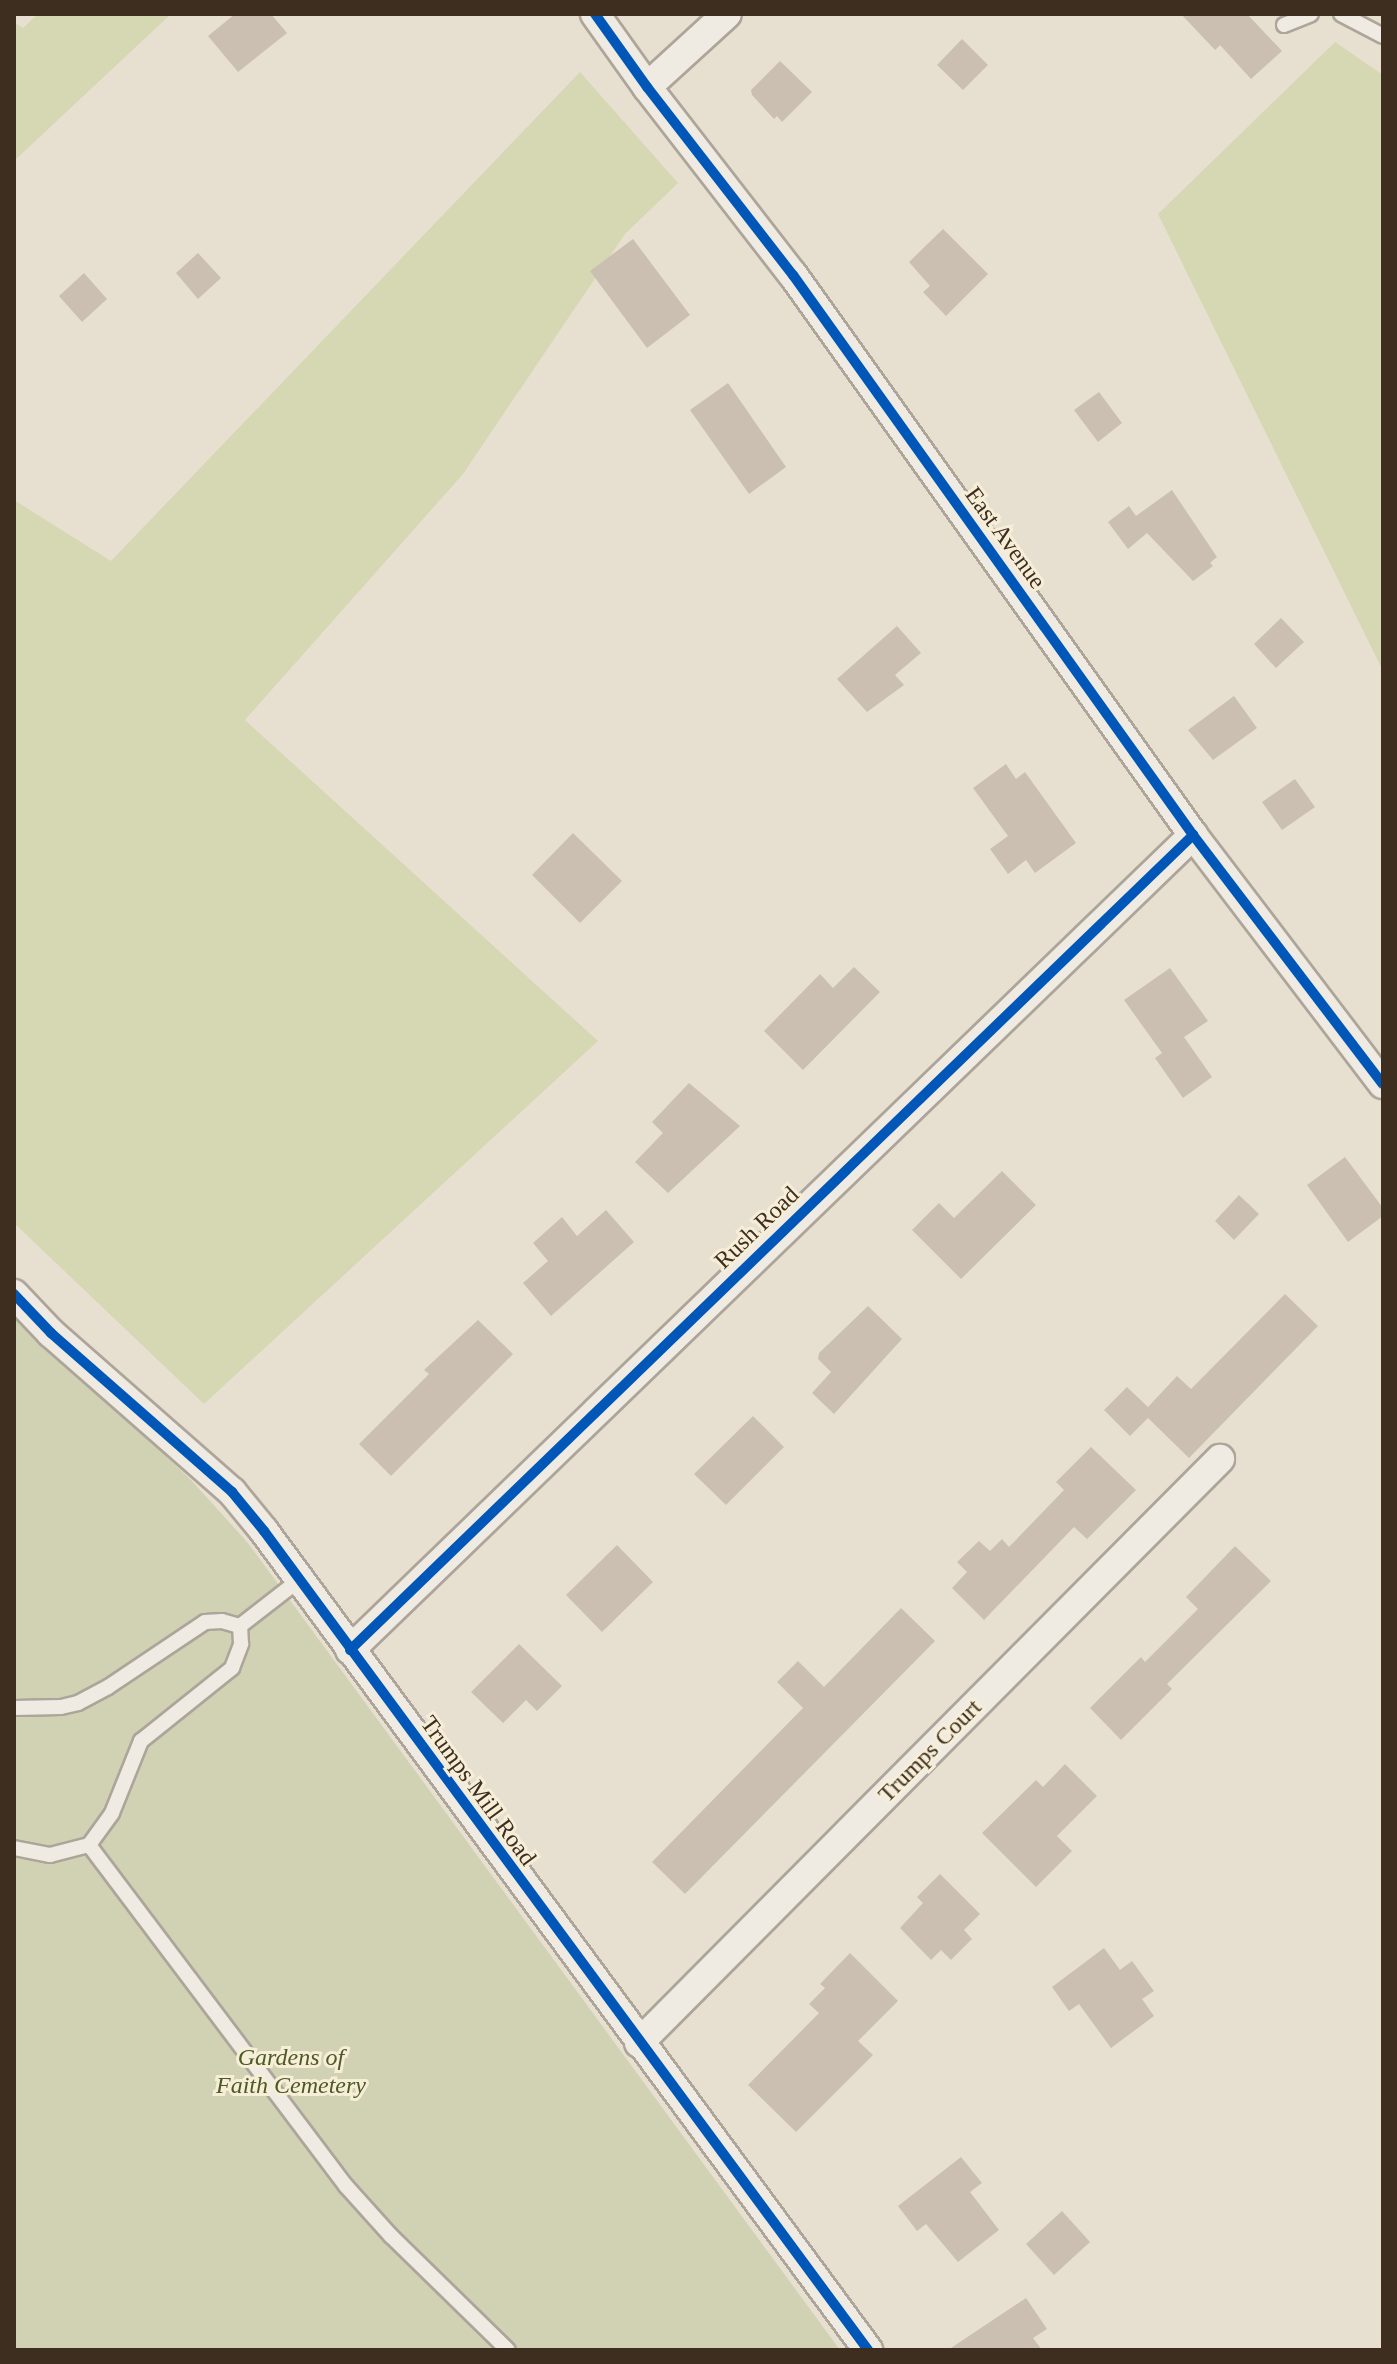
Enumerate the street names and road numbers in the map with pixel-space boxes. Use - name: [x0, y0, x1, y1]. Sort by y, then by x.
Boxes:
- street label: East Avenue: [958, 481, 1052, 595]
- street label: Rush Road: [709, 1181, 805, 1275]
- street label: Trumps Court: [872, 1693, 988, 1809]
- street label: Trumps Mill Road: [414, 1711, 542, 1871]

